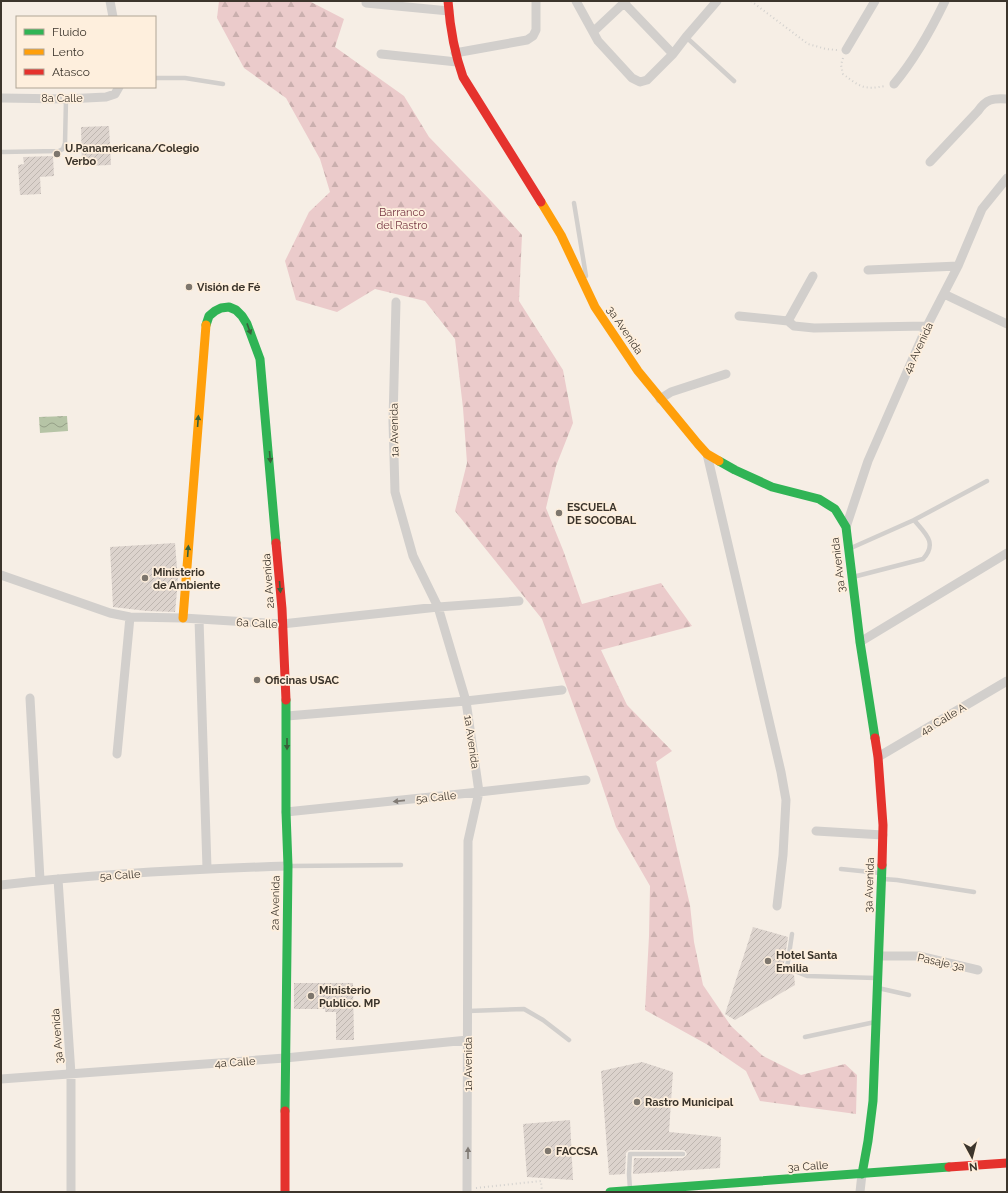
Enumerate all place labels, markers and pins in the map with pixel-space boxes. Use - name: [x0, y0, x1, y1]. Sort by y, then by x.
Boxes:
- place label: U.Panamericana/Colegio Verbo: [65, 142, 199, 168]
- marker: U.Panamericana/Colegio Verbo: [52, 149, 62, 159]
- place label: Visión de Fé: [197, 281, 261, 294]
- marker: Visión de Fé: [184, 282, 194, 292]
- place label: ESCUELA DE SOCOBAL: [567, 501, 637, 527]
- marker: ESCUELA DE SOCOBAL: [554, 508, 564, 518]
- place label: Ministerio de Ambiente: [153, 566, 221, 592]
- marker: Ministerio de Ambiente: [140, 573, 150, 583]
- place label: Oficinas USAC: [265, 674, 340, 687]
- marker: Oficinas USAC: [252, 675, 262, 685]
- place label: Hotel Santa Emilia: [776, 949, 837, 975]
- marker: Hotel Santa Emilia: [763, 956, 773, 966]
- place label: Ministerio Publico. MP: [319, 984, 380, 1010]
- marker: Ministerio Publico. MP: [306, 991, 316, 1001]
- place label: Rastro Municipal: [645, 1096, 734, 1109]
- marker: Rastro Municipal: [632, 1097, 642, 1107]
- place label: FACCSA: [556, 1145, 598, 1158]
- marker: FACCSA: [543, 1146, 553, 1156]

